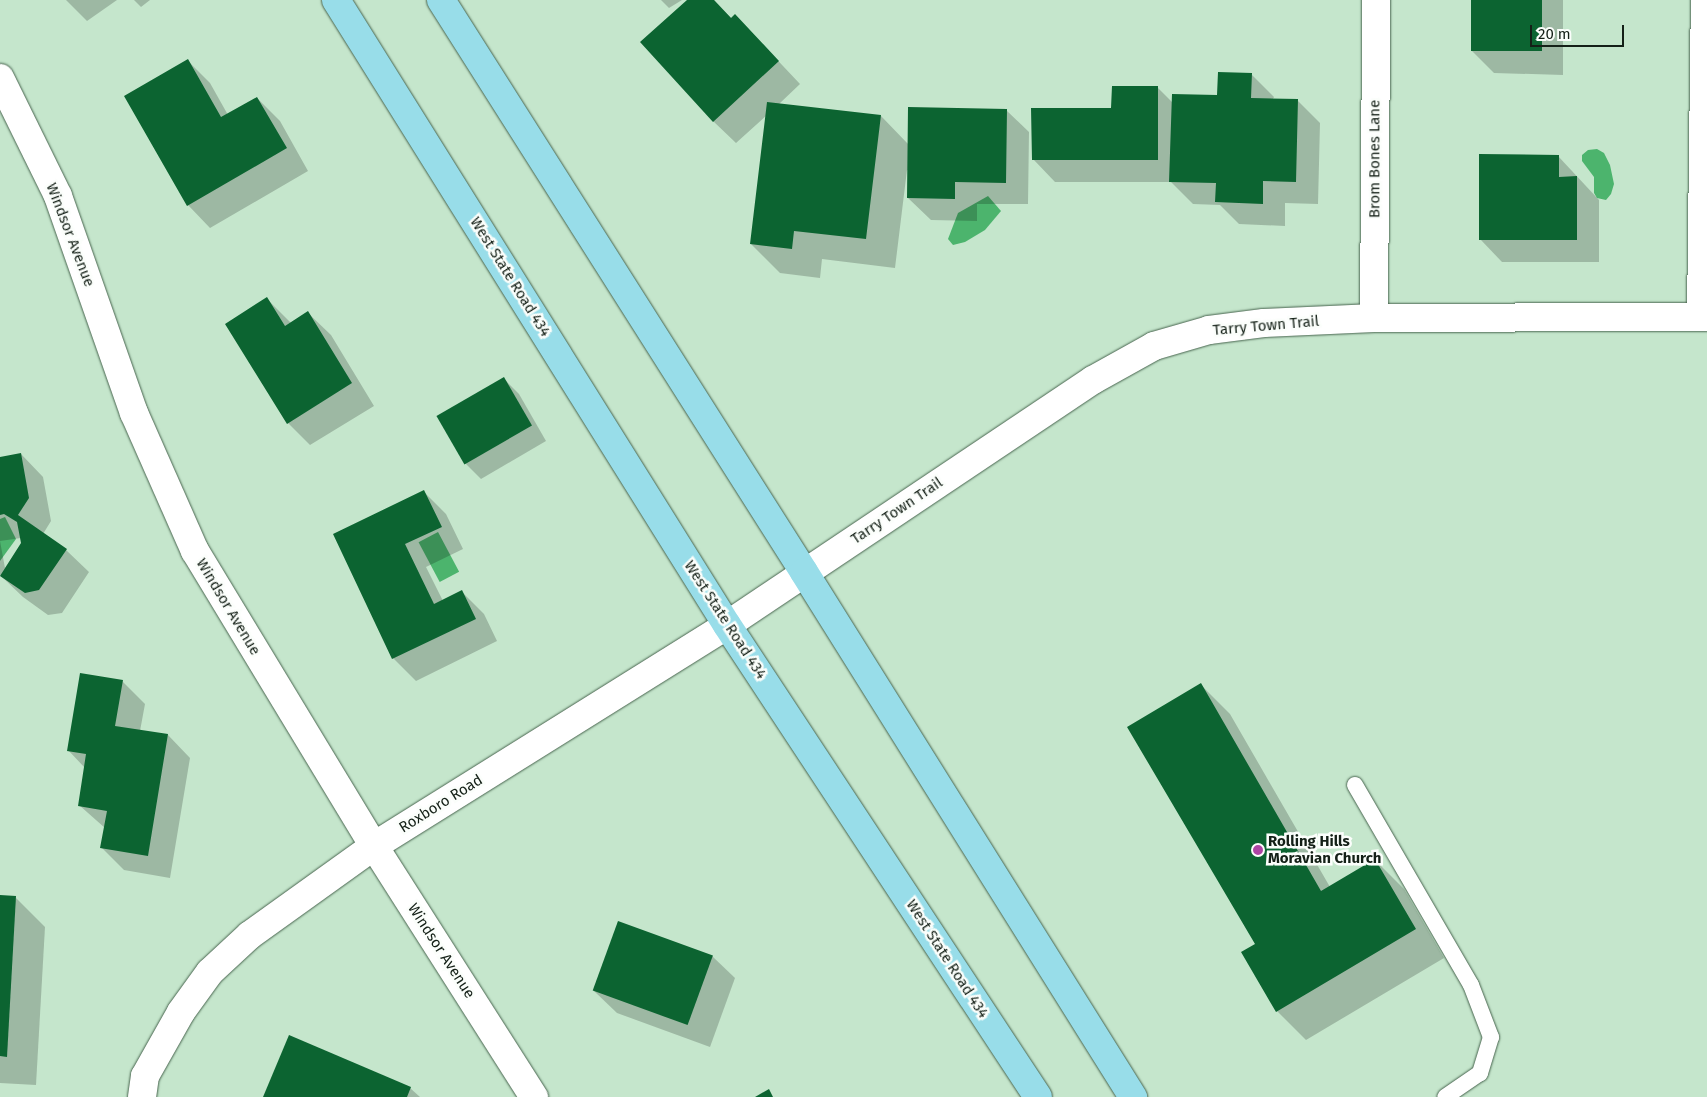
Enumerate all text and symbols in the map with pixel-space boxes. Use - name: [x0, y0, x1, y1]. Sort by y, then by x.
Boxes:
- scale bar: [1532, 15, 1626, 47]
- text: 20 m: [1538, 25, 1571, 43]
- street label: Brom Bones Lane: [1366, 100, 1384, 218]
- street label: Windsor Avenue: [42, 181, 98, 289]
- street label: West State Road 434: [466, 214, 554, 340]
- street label: Tarry Town Trail: [1212, 312, 1320, 340]
- street label: Tarry Town Trail: [848, 474, 946, 548]
- street label: Windsor Avenue: [192, 555, 264, 659]
- street label: West State Road 434: [680, 557, 770, 683]
- street label: Roxboro Road: [396, 771, 486, 837]
- place label: Rolling Hills Moravian Church: [1268, 832, 1382, 867]
- marker: Rolling Hills Moravian Church: [1252, 844, 1264, 856]
- street label: West State Road 434: [902, 896, 992, 1022]
- street label: Windsor Avenue: [404, 900, 478, 1002]

